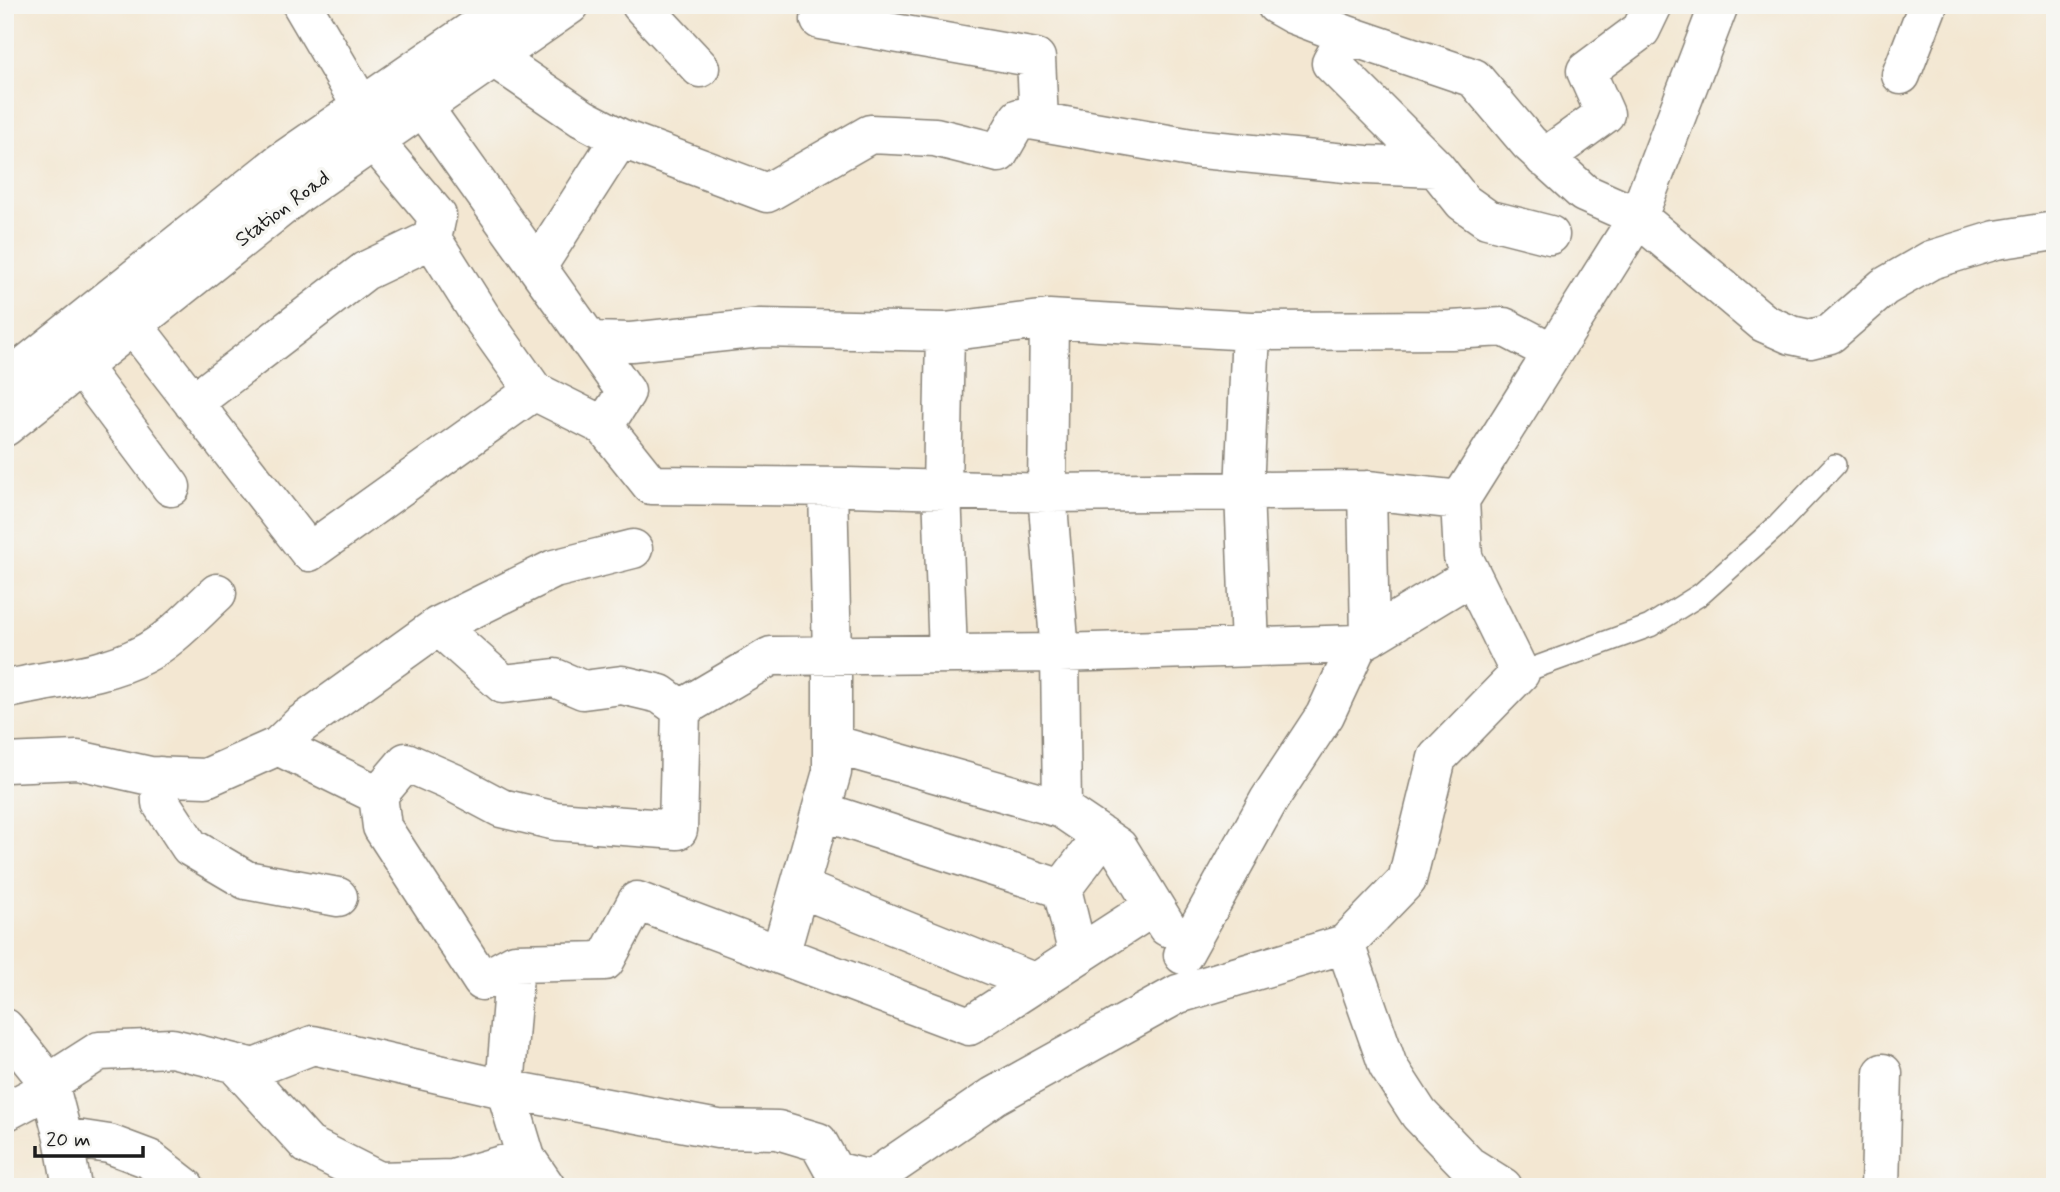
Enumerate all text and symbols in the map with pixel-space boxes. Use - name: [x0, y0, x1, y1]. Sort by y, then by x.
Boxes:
- street label: Station Road: [229, 164, 336, 254]
- scale bar: [35, 1115, 144, 1159]
- text: 20 m: [46, 1126, 91, 1154]

